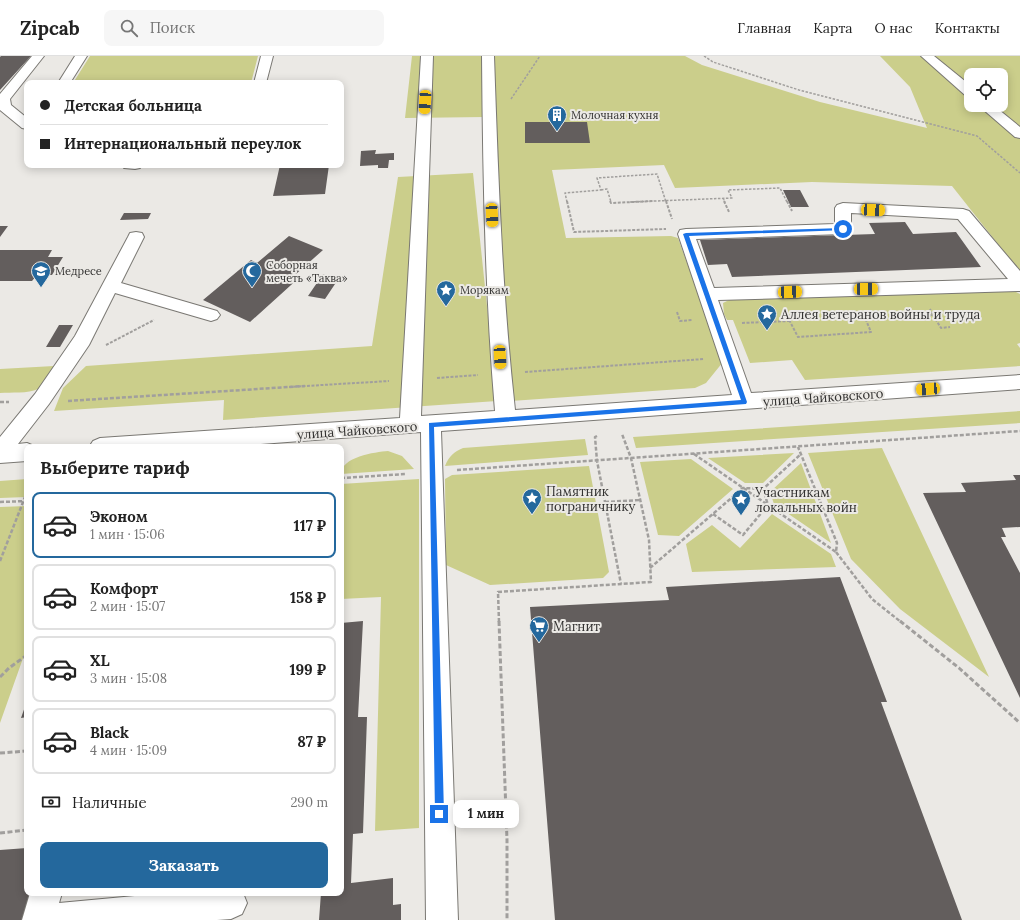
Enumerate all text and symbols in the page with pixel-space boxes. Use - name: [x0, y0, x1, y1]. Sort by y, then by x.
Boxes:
- search box: [104, 10, 384, 46]
- text: Zipcab: [20, 16, 80, 40]
- icon: search: [118, 17, 140, 39]
- text: Поиск: [150, 18, 195, 37]
- text: Главная: [737, 19, 791, 37]
- text: Карта: [813, 19, 853, 37]
- text: О нас: [875, 19, 913, 37]
- text: Контакты: [935, 19, 1000, 37]
- map controls: [964, 68, 1008, 112]
- button: locate: [964, 68, 1008, 112]
- car: [418, 90, 432, 114]
- text: Детская больница: [64, 96, 202, 115]
- building icon: Молочная кухня: [546, 104, 568, 132]
- place label: Молочная кухня: [571, 108, 658, 122]
- text: Интернациональный переулок: [64, 134, 301, 153]
- car: [485, 203, 499, 227]
- car: [861, 203, 885, 217]
- route start: [834, 220, 852, 238]
- place label: Соборная мечеть «Таква»: [266, 258, 348, 285]
- school or university icon: Медресе: [30, 260, 52, 288]
- mosque icon: Соборная мечеть «Таква»: [241, 260, 263, 288]
- place label: Медресе: [55, 264, 102, 278]
- place icon: Морякам: [435, 279, 457, 307]
- place label: Морякам: [460, 283, 509, 297]
- car: [854, 283, 878, 295]
- car: [778, 286, 802, 298]
- place icon: Аллея ветеранов войны и труда: [756, 303, 778, 331]
- place label: Аллея ветеранов войны и труда: [780, 306, 981, 323]
- car: [493, 345, 507, 369]
- car: [916, 382, 940, 396]
- street label: улица Чайковского: [762, 385, 884, 410]
- street label: улица Чайковского: [296, 418, 418, 443]
- text: Выберите тариф: [40, 456, 190, 479]
- place label: Памятник пограничнику: [546, 483, 635, 515]
- place label: Участникам локальных войн: [754, 484, 857, 516]
- place icon: Памятник пограничнику: [521, 487, 543, 515]
- place icon: Участникам локальных войн: [730, 488, 752, 516]
- icon: car: [42, 507, 78, 543]
- text: Эконом: [90, 507, 148, 526]
- text: 117 ₽: [294, 516, 326, 535]
- text: 1 мин · 15:06: [90, 526, 165, 543]
- icon: car: [42, 579, 78, 615]
- text: Комфорт: [90, 579, 158, 598]
- text: 158 ₽: [290, 588, 326, 607]
- text: 2 мин · 15:07: [90, 598, 165, 615]
- supermarket icon: Магнит: [528, 615, 550, 643]
- place label: Магнит: [553, 618, 601, 635]
- icon: car: [42, 651, 78, 687]
- text: XL: [90, 651, 110, 670]
- text: 199 ₽: [289, 660, 326, 679]
- text: 3 мин · 15:08: [90, 670, 167, 687]
- icon: car: [42, 723, 78, 759]
- text: Black: [90, 723, 129, 742]
- text: 87 ₽: [297, 732, 326, 751]
- text: 4 мин · 15:09: [90, 742, 167, 759]
- icon: cash: [40, 791, 62, 813]
- text: Наличные: [72, 793, 147, 812]
- text: 290 m: [290, 794, 328, 811]
- callout: 1 мин: [453, 800, 519, 828]
- route end: [430, 805, 448, 823]
- text: 1 мин: [468, 805, 504, 822]
- button: Заказать: [40, 842, 328, 888]

